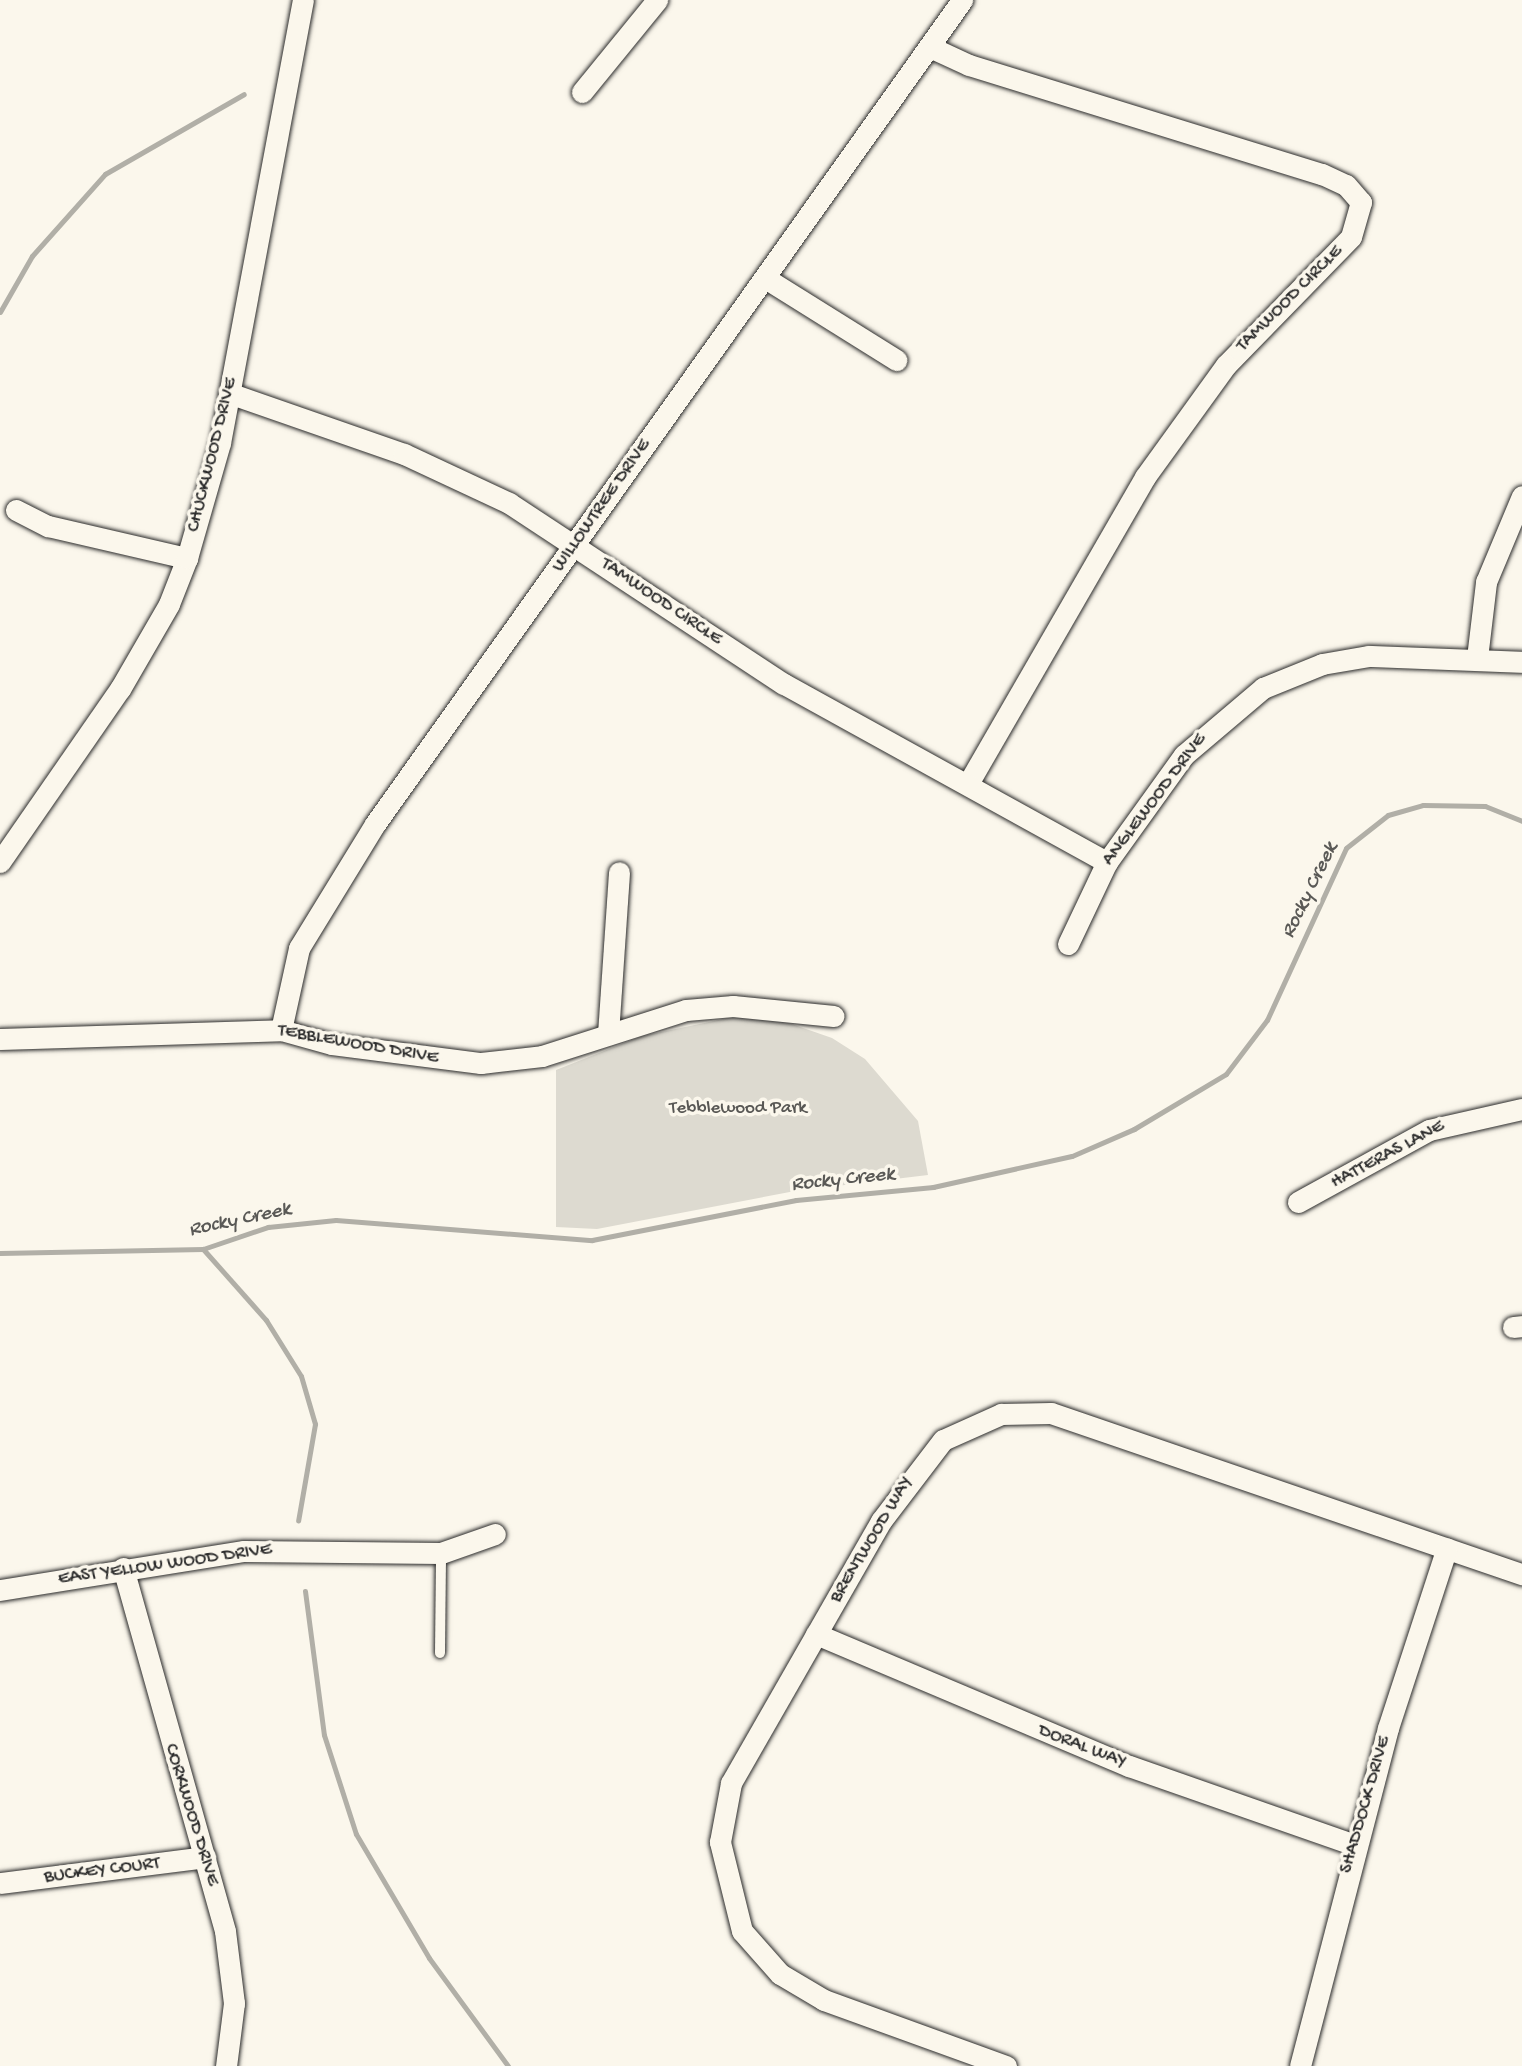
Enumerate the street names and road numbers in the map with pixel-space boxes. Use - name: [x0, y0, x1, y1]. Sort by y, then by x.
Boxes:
- street label: TAMWOOD CIRCLE: [1232, 241, 1348, 357]
- street label: CHUCKWOOD DRIVE: [183, 376, 243, 534]
- street label: WILLOWTREE DRIVE: [548, 435, 656, 577]
- street label: TAMWOOD CIRCLE: [596, 553, 726, 651]
- street label: ANGLEWOOD DRIVE: [1098, 729, 1212, 871]
- street label: TEBBLEWOOD DRIVE: [276, 1020, 440, 1070]
- street label: HATTERAS LANE: [1327, 1116, 1449, 1194]
- street label: BRENTWOOD WAY: [825, 1473, 919, 1607]
- street label: EAST YELLOW WOOD DRIVE: [57, 1539, 273, 1591]
- street label: DORAL WAY: [1035, 1720, 1129, 1774]
- street label: SHADDOCK DRIVE: [1336, 1734, 1396, 1876]
- street label: CORKWOOD DRIVE: [159, 1741, 223, 1889]
- street label: BUCKEY COURT: [43, 1853, 161, 1889]

